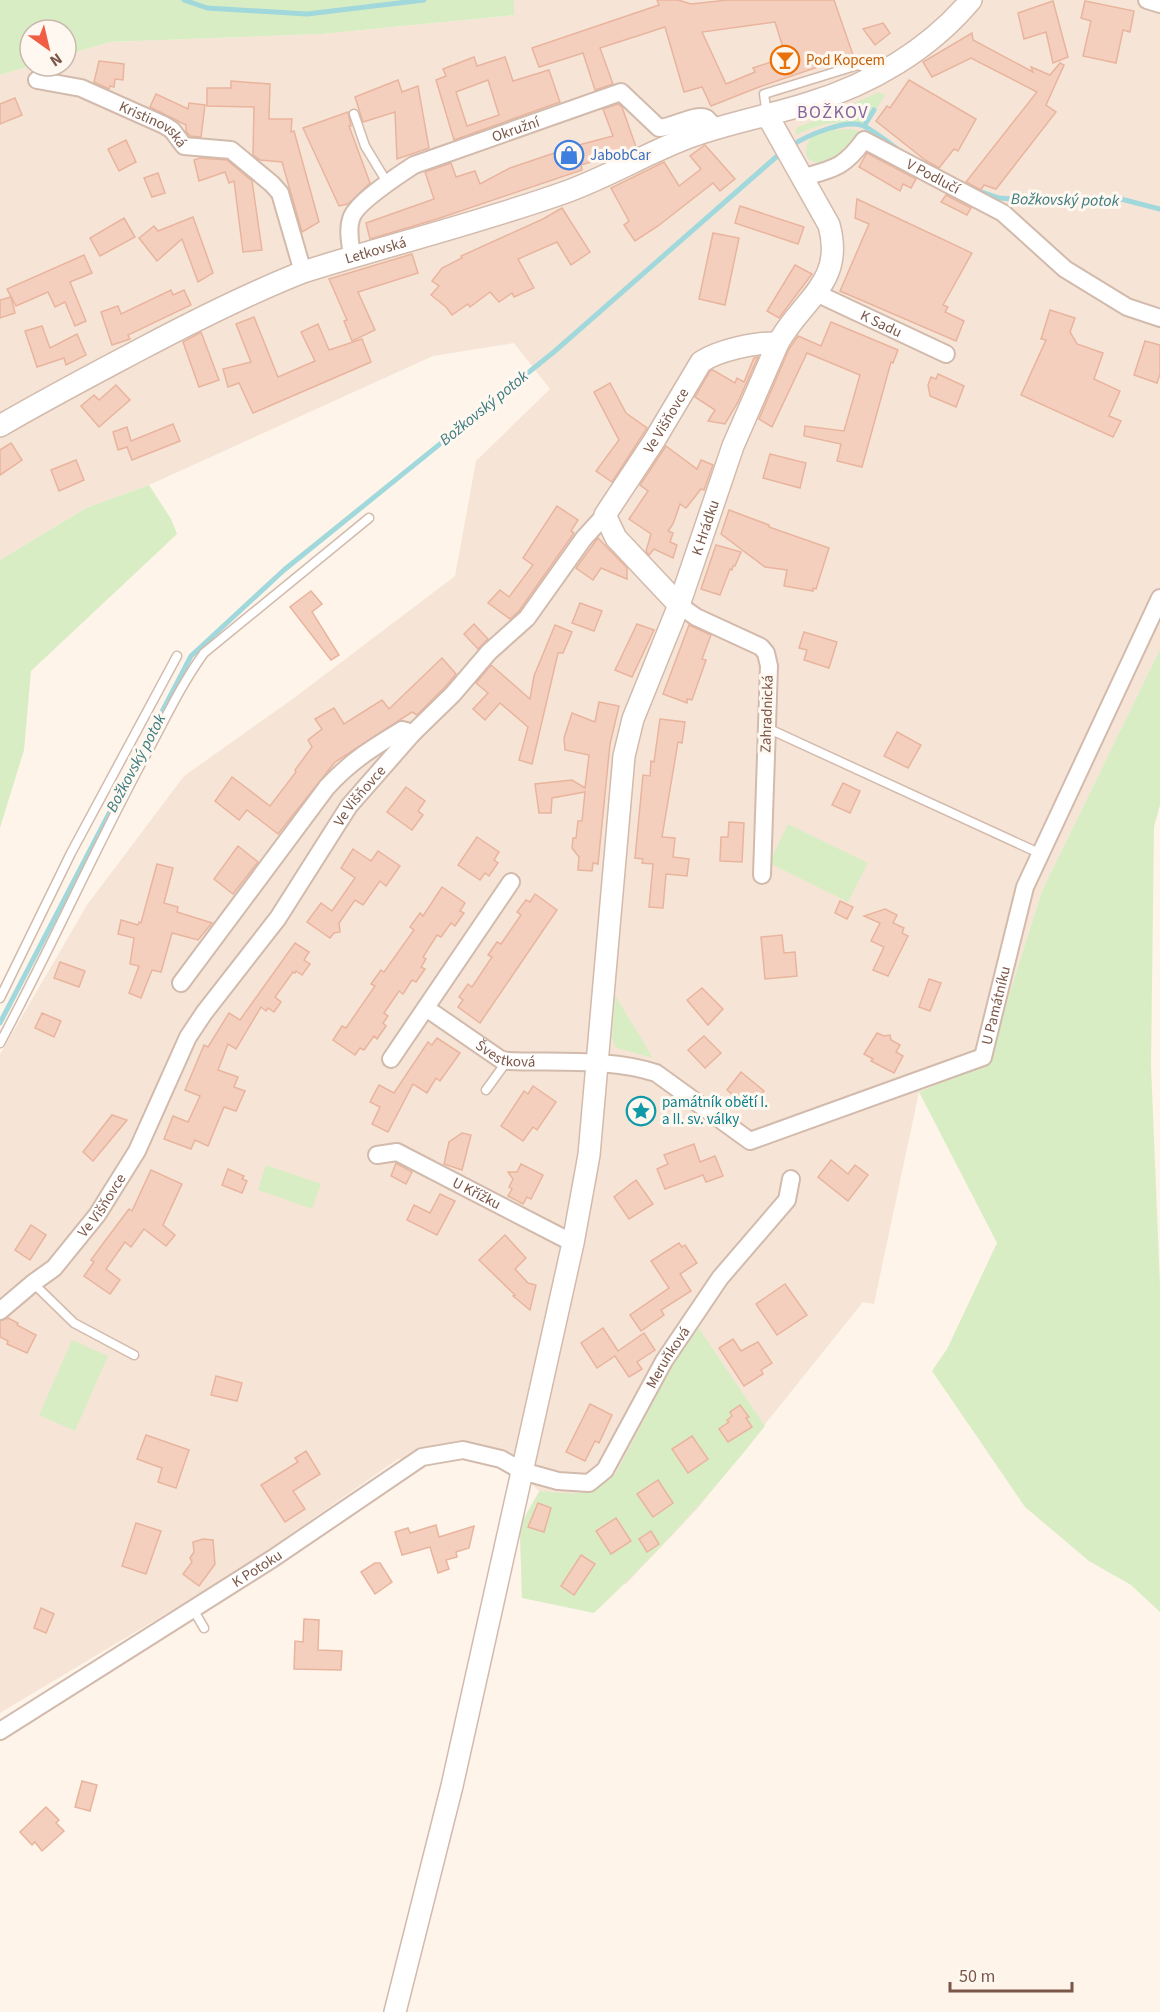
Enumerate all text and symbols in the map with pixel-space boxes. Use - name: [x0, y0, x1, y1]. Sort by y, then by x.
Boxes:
- north arrow: [18, 18, 78, 78]
- bar icon: Pod Kopcem: [769, 44, 801, 76]
- text: N: [45, 48, 66, 72]
- place label: Pod Kopcem: [806, 50, 885, 71]
- street label: Kristinovská: [116, 96, 192, 152]
- district label: BOŽKOV: [797, 100, 869, 125]
- street label: Okružní: [489, 111, 543, 147]
- shop icon: JabobCar: [553, 139, 585, 171]
- place label: JabobCar: [590, 145, 652, 166]
- street label: V Podlučí: [903, 154, 965, 200]
- water label: Božkovský potok: [1011, 188, 1120, 212]
- street label: Letkovská: [342, 231, 409, 269]
- street label: K Sadu: [857, 305, 905, 342]
- water label: Božkovský potok: [435, 365, 533, 451]
- street label: Ve Višňovce: [638, 384, 694, 457]
- street label: K Hrádku: [686, 497, 724, 558]
- street label: Zahradnická: [755, 675, 779, 753]
- water label: Božkovský potok: [101, 710, 171, 816]
- street label: Ve Višňovce: [328, 761, 390, 830]
- street label: U Památníku: [976, 964, 1016, 1047]
- street label: Švestková: [471, 1035, 535, 1072]
- place label: památník obětí I. a II. sv. války: [662, 1092, 768, 1130]
- place icon: památník obětí I. a II. sv. války: [625, 1095, 657, 1127]
- street label: Ve Višňovce: [73, 1169, 131, 1242]
- street label: U Křížku: [449, 1172, 505, 1215]
- street label: Meruňková: [641, 1322, 695, 1392]
- street label: K Potoku: [228, 1545, 286, 1592]
- scale bar: [950, 1955, 1072, 1993]
- text: 50 m: [959, 1964, 995, 1989]

